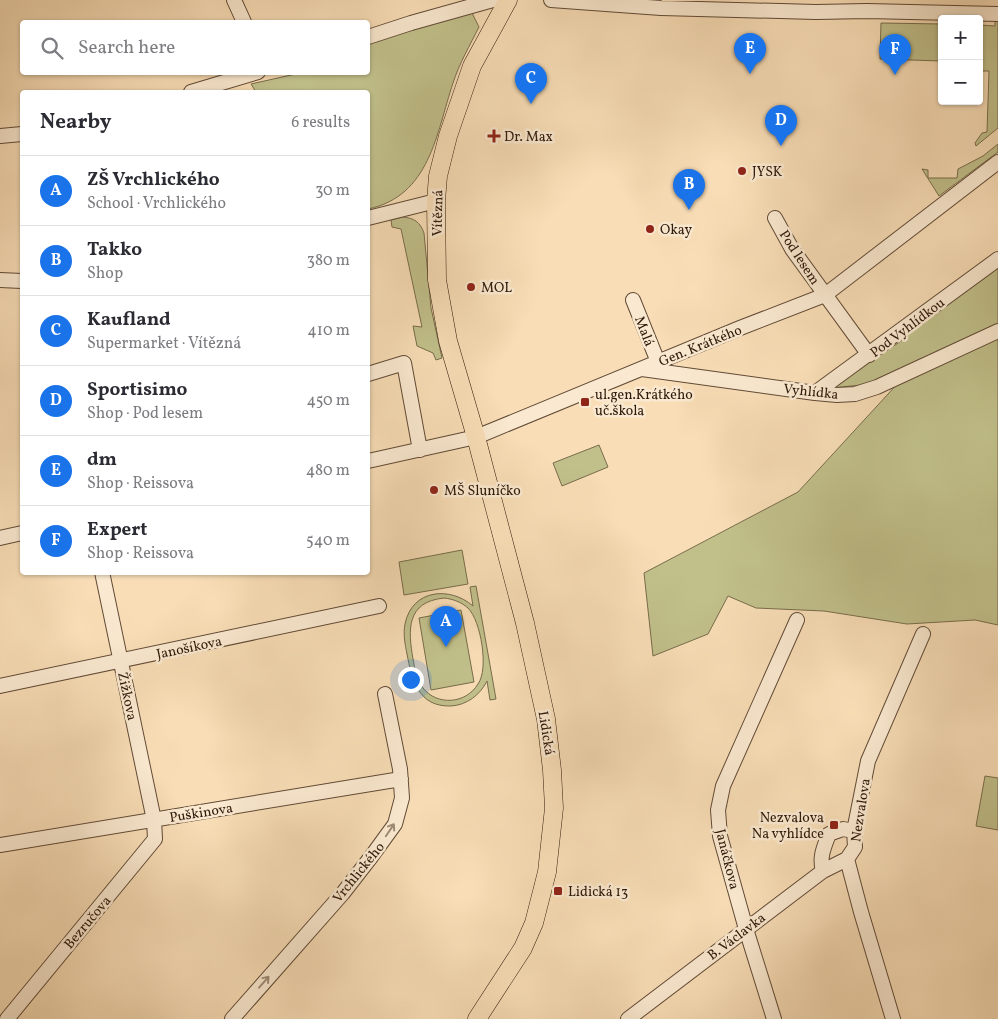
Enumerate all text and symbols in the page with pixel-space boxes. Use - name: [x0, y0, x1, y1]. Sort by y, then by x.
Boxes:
- map controls: [938, 15, 983, 105]
- button: +: [938, 15, 983, 60]
- search box: [20, 20, 370, 75]
- pin: E: [734, 33, 766, 74]
- icon: search: [38, 34, 66, 62]
- pin: F: [879, 34, 911, 75]
- text: Search here: [78, 35, 175, 61]
- button: −: [938, 60, 983, 105]
- pin: C: [515, 63, 547, 104]
- pin: D: [765, 105, 797, 146]
- text: Nearby: [40, 108, 111, 137]
- text: 6 results: [291, 112, 350, 134]
- place label: Dr. Max: [504, 128, 553, 147]
- marker: Dr. Max: [488, 130, 500, 142]
- place label: JYSK: [752, 163, 783, 182]
- marker: JYSK: [736, 165, 748, 177]
- text: ZŠ Vrchlického: [87, 167, 220, 193]
- pin: B: [673, 169, 705, 210]
- text: A: [50, 180, 62, 202]
- text: 30 m: [315, 180, 350, 202]
- street label: Vítězná: [429, 189, 448, 237]
- text: School · Vrchlického: [87, 193, 226, 215]
- place label: Okay: [660, 221, 692, 240]
- marker: Okay: [644, 223, 656, 235]
- street label: Pod lesem: [774, 227, 824, 289]
- text: Takko: [87, 237, 142, 263]
- text: B: [51, 250, 61, 272]
- text: 380 m: [307, 250, 350, 272]
- text: Shop: [87, 263, 123, 285]
- place label: MOL: [481, 279, 512, 298]
- marker: MOL: [465, 281, 477, 293]
- street label: Pod Vyhlídkou: [867, 294, 949, 363]
- text: Kaufland: [87, 307, 170, 333]
- street label: Malá: [629, 314, 658, 350]
- text: C: [51, 320, 61, 342]
- text: 410 m: [307, 320, 350, 342]
- street label: Gen. Krátkého: [656, 321, 745, 372]
- text: Supermarket · Vítězná: [87, 333, 241, 355]
- text: Sportisimo: [87, 377, 187, 403]
- street label: Vyhlídka: [782, 380, 839, 405]
- place label: ul.gen.Krátkého uč.škola: [595, 386, 693, 421]
- text: D: [50, 390, 62, 412]
- text: 450 m: [307, 390, 350, 412]
- marker: ul.gen.Krátkého uč.škola: [579, 396, 591, 408]
- text: Shop · Pod lesem: [87, 403, 203, 425]
- text: dm: [87, 447, 117, 473]
- text: E: [51, 460, 61, 482]
- text: 480 m: [306, 460, 350, 482]
- text: Shop · Reissova: [87, 473, 194, 495]
- place label: MŠ Sluníčko: [444, 482, 521, 501]
- marker: MŠ Sluníčko: [428, 484, 440, 496]
- text: Expert: [87, 517, 148, 543]
- text: F: [51, 530, 61, 552]
- text: 540 m: [306, 530, 350, 552]
- text: Shop · Reissova: [87, 543, 194, 565]
- pin: A: [430, 606, 462, 647]
- street label: Janošíkova: [155, 632, 224, 665]
- your location: [398, 667, 424, 693]
- street label: Žižkova: [112, 670, 142, 722]
- street label: Lidická: [533, 710, 558, 757]
- street label: Nezvalova: [847, 777, 876, 843]
- street label: Puškinova: [168, 799, 234, 828]
- place label: Nezvalova Na vyhlídce: [752, 809, 824, 844]
- marker: Nezvalova Na vyhlídce: [828, 819, 840, 831]
- one-way arrow: [385, 823, 395, 837]
- street label: Janáčkova: [710, 827, 743, 892]
- street label: Vrchlického: [329, 839, 389, 907]
- place label: Lidická 13: [568, 883, 628, 902]
- marker: Lidická 13: [552, 885, 564, 897]
- street label: Bezručova: [60, 892, 116, 954]
- street label: B. Václavka: [704, 909, 770, 965]
- one-way arrow: [259, 976, 270, 989]

